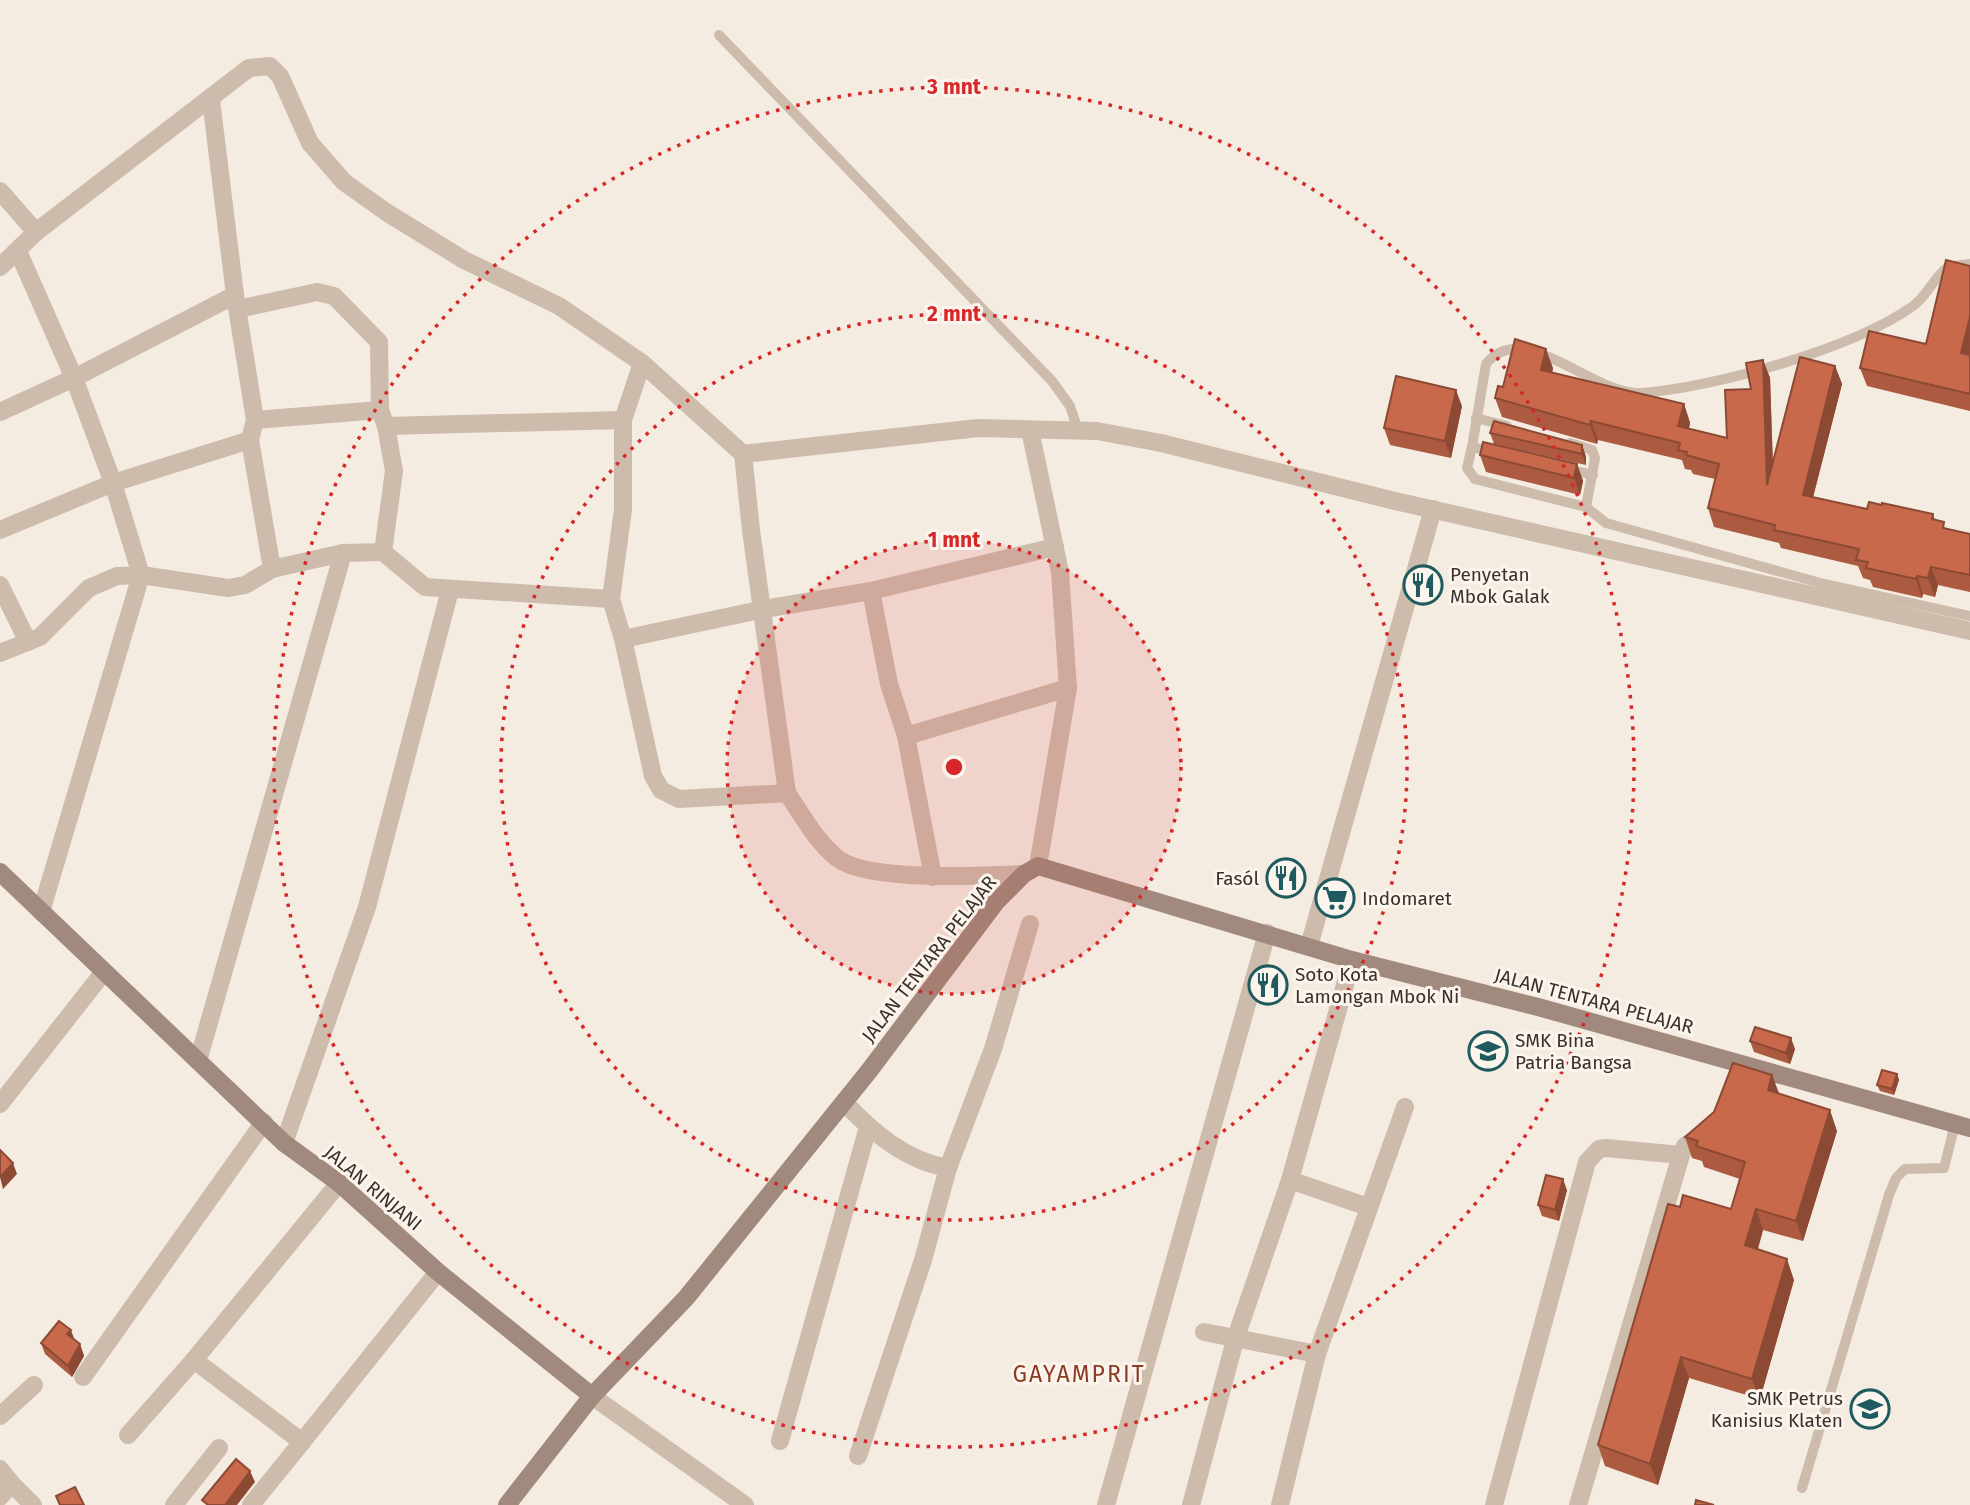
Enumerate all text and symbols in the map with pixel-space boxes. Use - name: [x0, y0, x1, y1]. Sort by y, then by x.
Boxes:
- text: 3 mnt: [926, 74, 982, 100]
- text: 2 mnt: [927, 301, 982, 327]
- text: 1 mnt: [928, 527, 981, 553]
- place label: Penyetan Mbok Galak: [1450, 563, 1550, 608]
- restaurant icon: Penyetan Mbok Galak: [1402, 564, 1444, 606]
- centre of rings: [942, 755, 966, 779]
- restaurant icon: Fasól: [1265, 857, 1307, 899]
- place label: Fasól: [1215, 867, 1259, 890]
- street label: JALAN TENTARA PELAJAR: [857, 871, 1001, 1047]
- supermarket icon: Indomaret: [1314, 877, 1356, 919]
- place label: Indomaret: [1362, 887, 1452, 910]
- place label: Soto Kota Lamongan Mbok Ni: [1295, 963, 1459, 1008]
- street label: JALAN TENTARA PELAJAR: [1492, 963, 1696, 1039]
- restaurant icon: Soto Kota Lamongan Mbok Ni: [1247, 964, 1289, 1006]
- place label: SMK Bina Patria Bangsa: [1515, 1029, 1632, 1074]
- school or university icon: SMK Bina Patria Bangsa: [1467, 1030, 1509, 1072]
- street label: JALAN RINJANI: [319, 1140, 427, 1236]
- district label: GAYAMPRIT: [1012, 1360, 1146, 1388]
- place label: SMK Petrus Kanisius Klaten: [1711, 1387, 1843, 1432]
- school or university icon: SMK Petrus Kanisius Klaten: [1849, 1388, 1891, 1430]

